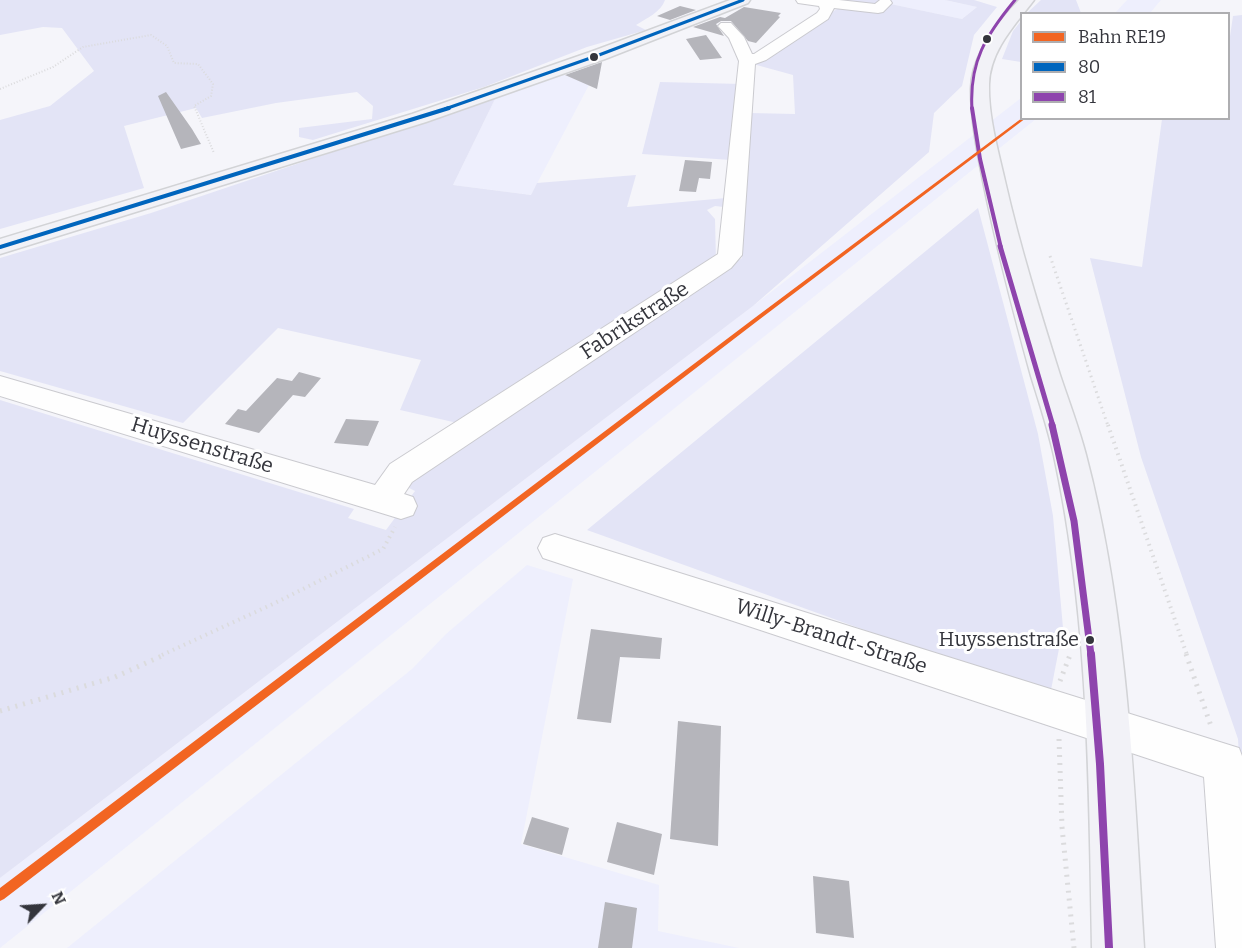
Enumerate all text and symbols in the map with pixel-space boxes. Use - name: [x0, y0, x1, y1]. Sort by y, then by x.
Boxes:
- legend: [1020, 12, 1230, 120]
- text: Bahn RE19: [1078, 26, 1166, 48]
- unlabelled marker: [981, 33, 993, 45]
- unlabelled marker: [588, 51, 600, 63]
- text: 80: [1078, 56, 1100, 78]
- text: 81: [1078, 86, 1096, 108]
- street label: Fabrikstraße: [576, 277, 694, 365]
- street label: Huyssenstraße: [128, 412, 276, 480]
- street label: Willy-Brandt-Straße: [732, 594, 930, 680]
- place label: Huyssenstraße: [939, 628, 1079, 652]
- marker: Huyssenstraße: [1084, 634, 1096, 646]
- north arrow: [12, 876, 72, 936]
- text: N: [48, 889, 70, 908]

